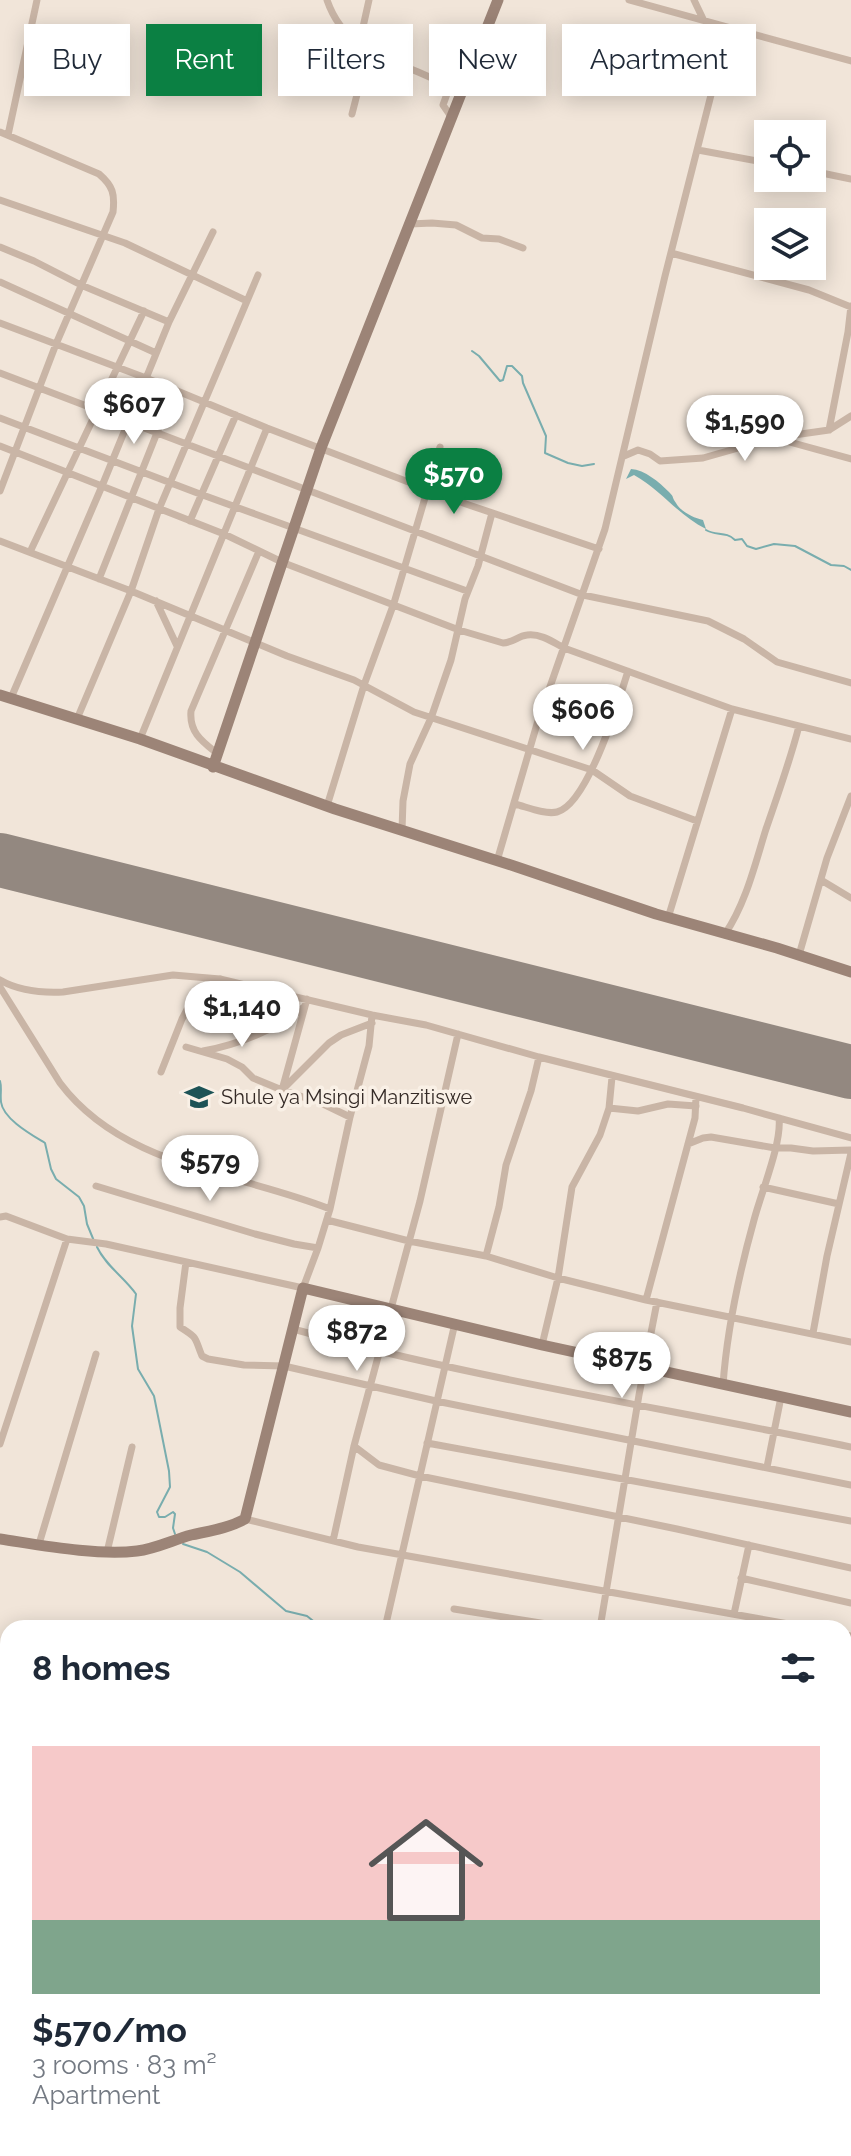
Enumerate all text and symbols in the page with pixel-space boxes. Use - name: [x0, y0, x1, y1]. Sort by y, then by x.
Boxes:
- chip: Buy: [24, 24, 130, 96]
- chip: Rent: [146, 24, 262, 96]
- chip: Filters: [278, 24, 413, 96]
- chip: New: [429, 24, 546, 96]
- chip: Apartment: [562, 24, 756, 96]
- map controls: [754, 120, 826, 280]
- button: locate: [754, 120, 826, 192]
- button: layers: [754, 208, 826, 280]
- pin: $607: [87, 378, 181, 446]
- text: $607: [103, 389, 165, 419]
- pin: $1,590: [680, 395, 810, 463]
- text: $1,590: [704, 406, 786, 436]
- pin: $570: [407, 448, 501, 516]
- text: $570: [423, 459, 485, 489]
- pin: $606: [536, 684, 630, 752]
- text: $606: [551, 695, 615, 725]
- pin: $1,140: [177, 981, 307, 1049]
- text: $1,140: [202, 992, 282, 1022]
- school or university icon: Shule ya Msingi Manzitiswe: [184, 1082, 214, 1112]
- place label: Shule ya Msingi Manzitiswe: [221, 1085, 473, 1109]
- pin: $579: [163, 1135, 257, 1203]
- text: $579: [180, 1146, 240, 1176]
- pin: $872: [310, 1305, 404, 1373]
- text: $872: [326, 1316, 388, 1346]
- pin: $875: [575, 1332, 669, 1400]
- text: $875: [592, 1343, 652, 1373]
- icon: filters: [776, 1646, 820, 1690]
- text: 8 homes: [32, 1648, 171, 1688]
- icon: home: [354, 1798, 498, 1942]
- text: $570/mo: [32, 2010, 187, 2050]
- text: 3 rooms · 83 m²: [32, 2050, 217, 2080]
- text: Apartment: [32, 2080, 161, 2110]

